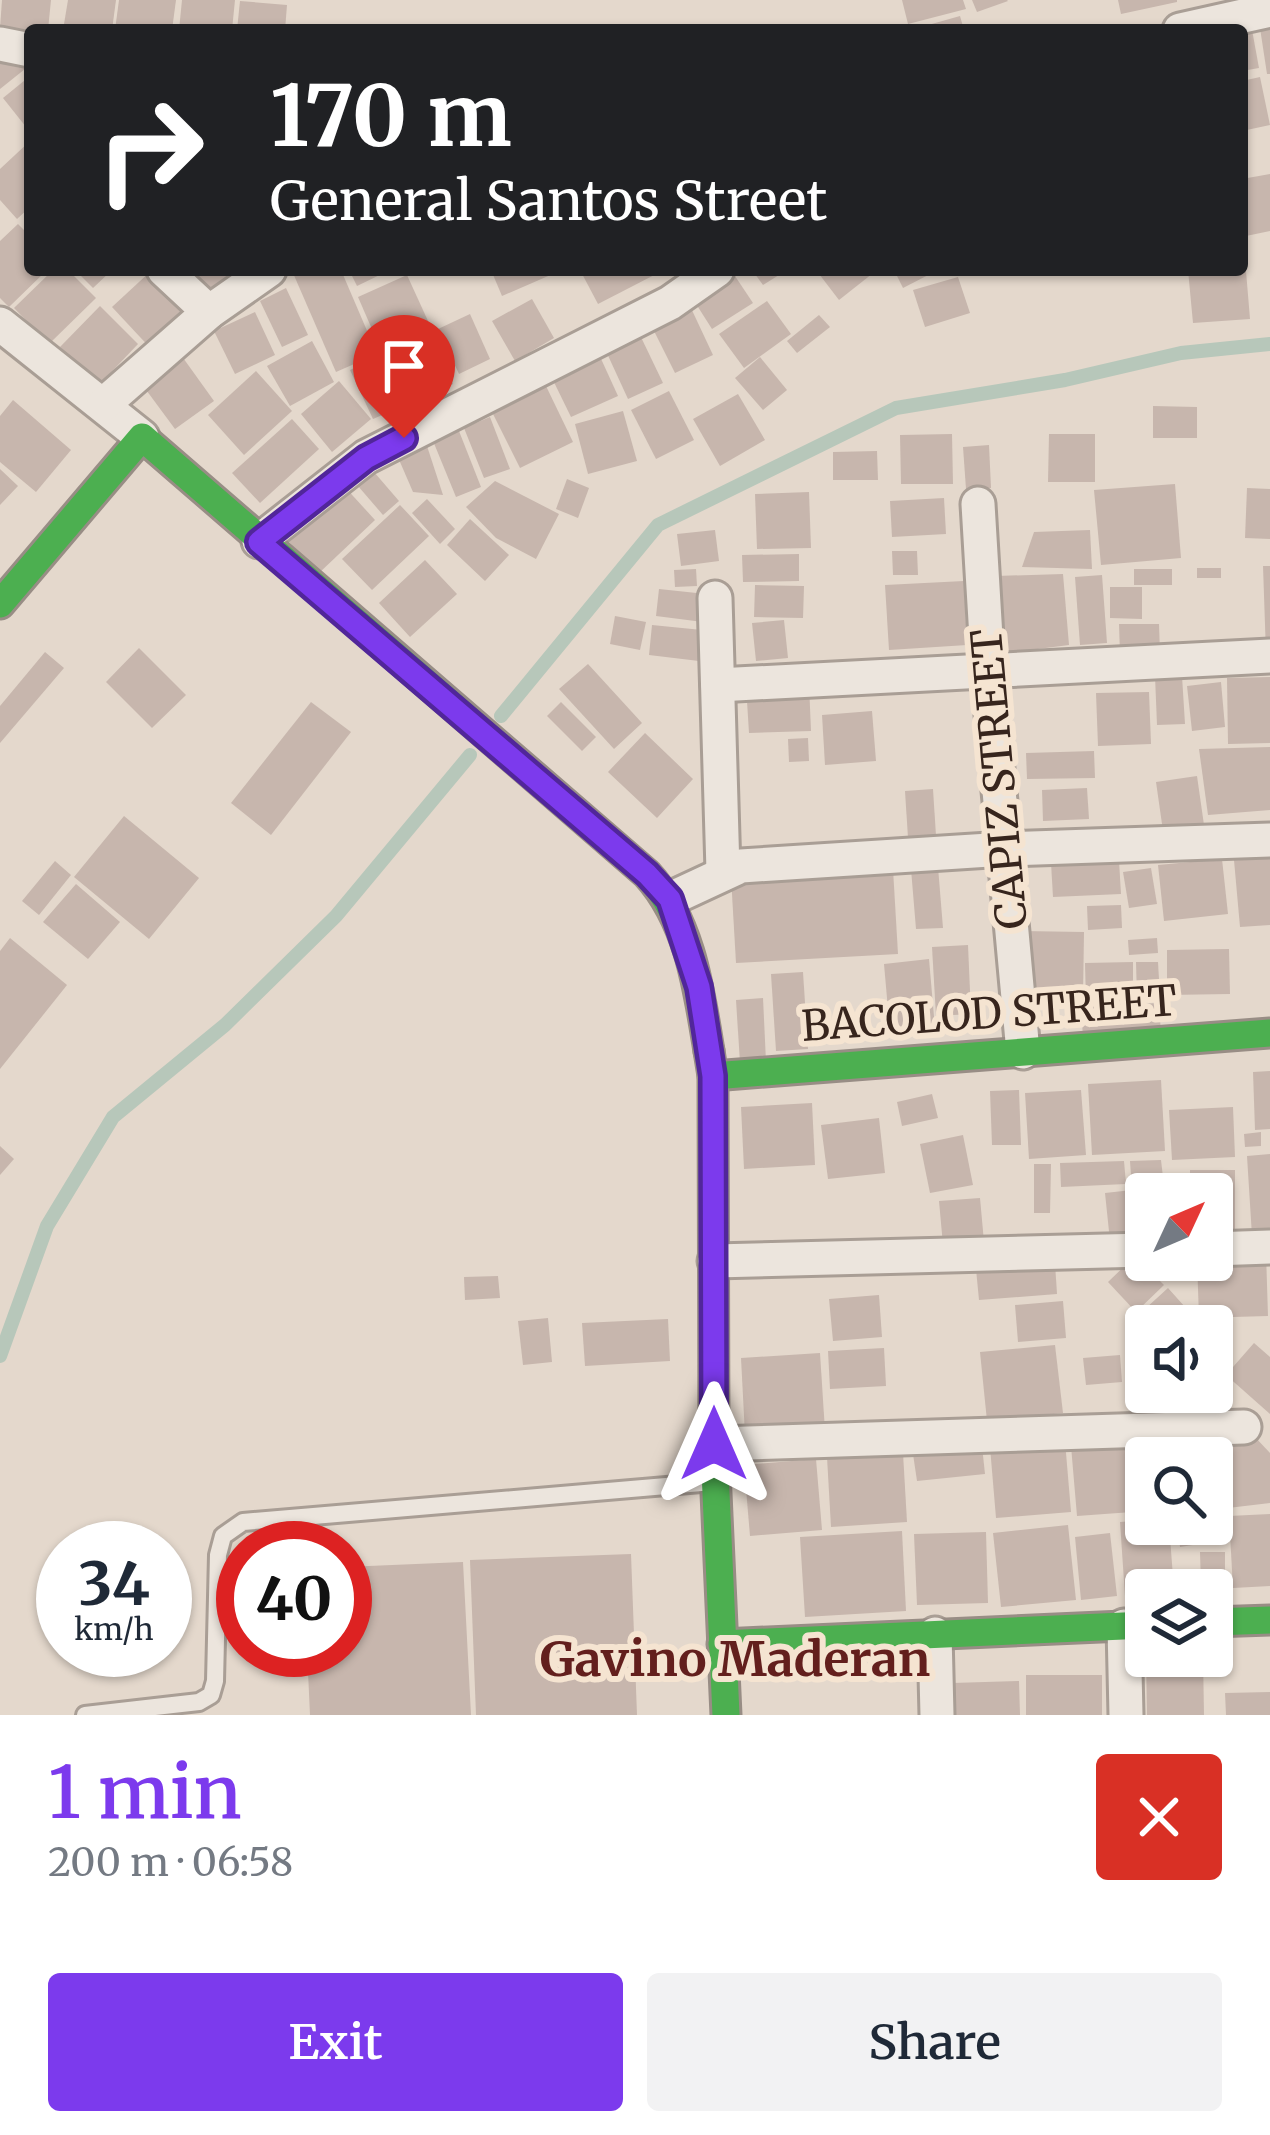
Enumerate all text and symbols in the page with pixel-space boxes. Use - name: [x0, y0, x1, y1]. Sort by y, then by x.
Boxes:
- text: 170 m: [270, 63, 512, 169]
- icon: right: [72, 72, 228, 228]
- text: General Santos Street: [270, 167, 827, 235]
- pin: [353, 315, 455, 438]
- icon: arrive: [371, 333, 437, 399]
- street label: CAPIZ STREET: [960, 627, 1038, 931]
- street label: BACOLOD STREET: [800, 974, 1178, 1052]
- north arrow: [1125, 1173, 1233, 1281]
- map controls: [1125, 1173, 1233, 1677]
- button: sound: [1125, 1305, 1233, 1413]
- position arrow: [651, 1381, 777, 1507]
- button: search: [1125, 1437, 1233, 1545]
- speed limit sign: 40: [216, 1521, 372, 1677]
- text: 34: [78, 1546, 150, 1621]
- button: layers: [1125, 1569, 1233, 1677]
- text: km/h: [74, 1610, 154, 1648]
- district label: Gavino Maderan: [540, 1629, 930, 1689]
- text: 1 min: [48, 1747, 242, 1838]
- button: close: [1096, 1754, 1222, 1880]
- text: 200 m · 06:58: [48, 1838, 293, 1887]
- button: Exit: [48, 1973, 623, 2111]
- button: Share: [647, 1973, 1222, 2111]

